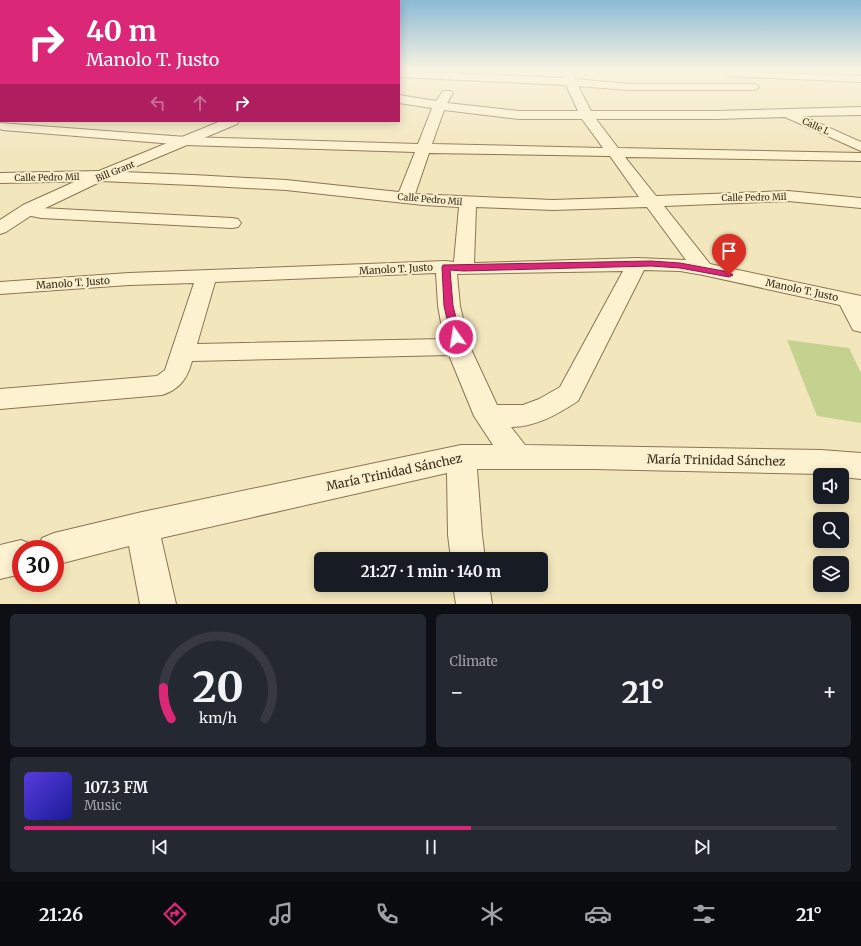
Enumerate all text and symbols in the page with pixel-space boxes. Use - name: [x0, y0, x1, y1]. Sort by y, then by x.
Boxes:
- text: 40 m: [86, 13, 157, 49]
- icon: right: [20, 16, 72, 68]
- text: Manolo T. Justo: [86, 48, 219, 71]
- icon: left: [147, 92, 169, 114]
- icon: ahead: [189, 92, 211, 114]
- icon: right: [231, 92, 253, 114]
- street label: Calle L: [801, 115, 832, 137]
- street label: Bill Grant: [94, 158, 137, 184]
- street label: Calle Pedro Mil: [14, 171, 80, 183]
- street label: Calle Pedro Mil: [397, 191, 463, 207]
- street label: Calle Pedro Mil: [721, 191, 787, 203]
- pin: [712, 234, 746, 275]
- icon: arrive: [718, 240, 740, 262]
- street label: Manolo T. Justo: [359, 261, 433, 277]
- street label: Manolo T. Justo: [36, 274, 111, 292]
- street label: Manolo T. Justo: [764, 276, 840, 304]
- position arrow: [435, 316, 477, 358]
- street label: María Trinidad Sánchez: [325, 450, 464, 494]
- street label: María Trinidad Sánchez: [647, 451, 786, 469]
- map controls: [813, 468, 849, 592]
- button: sound: [813, 468, 849, 504]
- button: search: [813, 512, 849, 548]
- speed limit sign: 30: [12, 540, 64, 592]
- button: layers: [813, 556, 849, 592]
- text: 21:27 · 1 min · 140 m: [361, 562, 501, 581]
- text: Climate: [450, 653, 498, 670]
- text: 20: [192, 660, 243, 712]
- text: 21°: [622, 673, 665, 711]
- text: −: [450, 678, 464, 706]
- text: +: [822, 678, 837, 706]
- text: km/h: [199, 708, 237, 726]
- text: 107.3 FM: [84, 778, 148, 797]
- text: Music: [84, 797, 122, 814]
- icon: previous: [149, 836, 171, 858]
- icon: pause: [420, 836, 442, 858]
- icon: next: [691, 836, 713, 858]
- icon: directions: [161, 900, 189, 928]
- icon: music: [267, 900, 295, 928]
- icon: phone: [373, 900, 401, 928]
- icon: climate: [478, 900, 506, 928]
- icon: car: [584, 900, 612, 928]
- icon: filters: [690, 900, 718, 928]
- text: 21:26: [39, 903, 83, 926]
- text: 21°: [796, 903, 822, 926]

